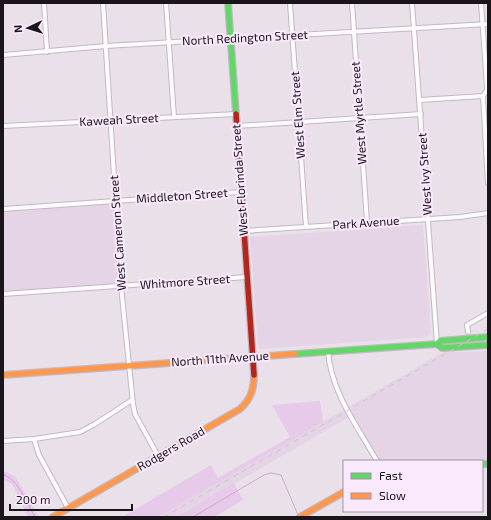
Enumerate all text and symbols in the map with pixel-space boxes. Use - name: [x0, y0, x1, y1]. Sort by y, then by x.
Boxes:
- north arrow: [8, 8, 48, 48]
- text: N: [11, 24, 24, 33]
- street label: North Redington Street: [182, 27, 309, 47]
- street label: West Myrtle Street: [347, 61, 369, 165]
- street label: West Elm Street: [287, 70, 307, 159]
- street label: Kaweah Street: [79, 110, 159, 128]
- street label: West Florinda Street: [228, 123, 250, 236]
- street label: West Ivy Street: [414, 132, 434, 216]
- street label: West Cameron Street: [106, 174, 128, 291]
- street label: Middleton Street: [136, 185, 229, 205]
- street label: Park Avenue: [332, 213, 400, 231]
- street label: Whitmore Street: [139, 271, 231, 291]
- street label: North 11th Avenue: [171, 348, 269, 368]
- street label: Rodgers Road: [134, 423, 207, 473]
- legend: [343, 460, 483, 512]
- text: Fast: [379, 468, 403, 482]
- scale bar: [10, 486, 132, 512]
- text: Slow: [379, 488, 406, 502]
- text: 200 m: [16, 492, 50, 506]

